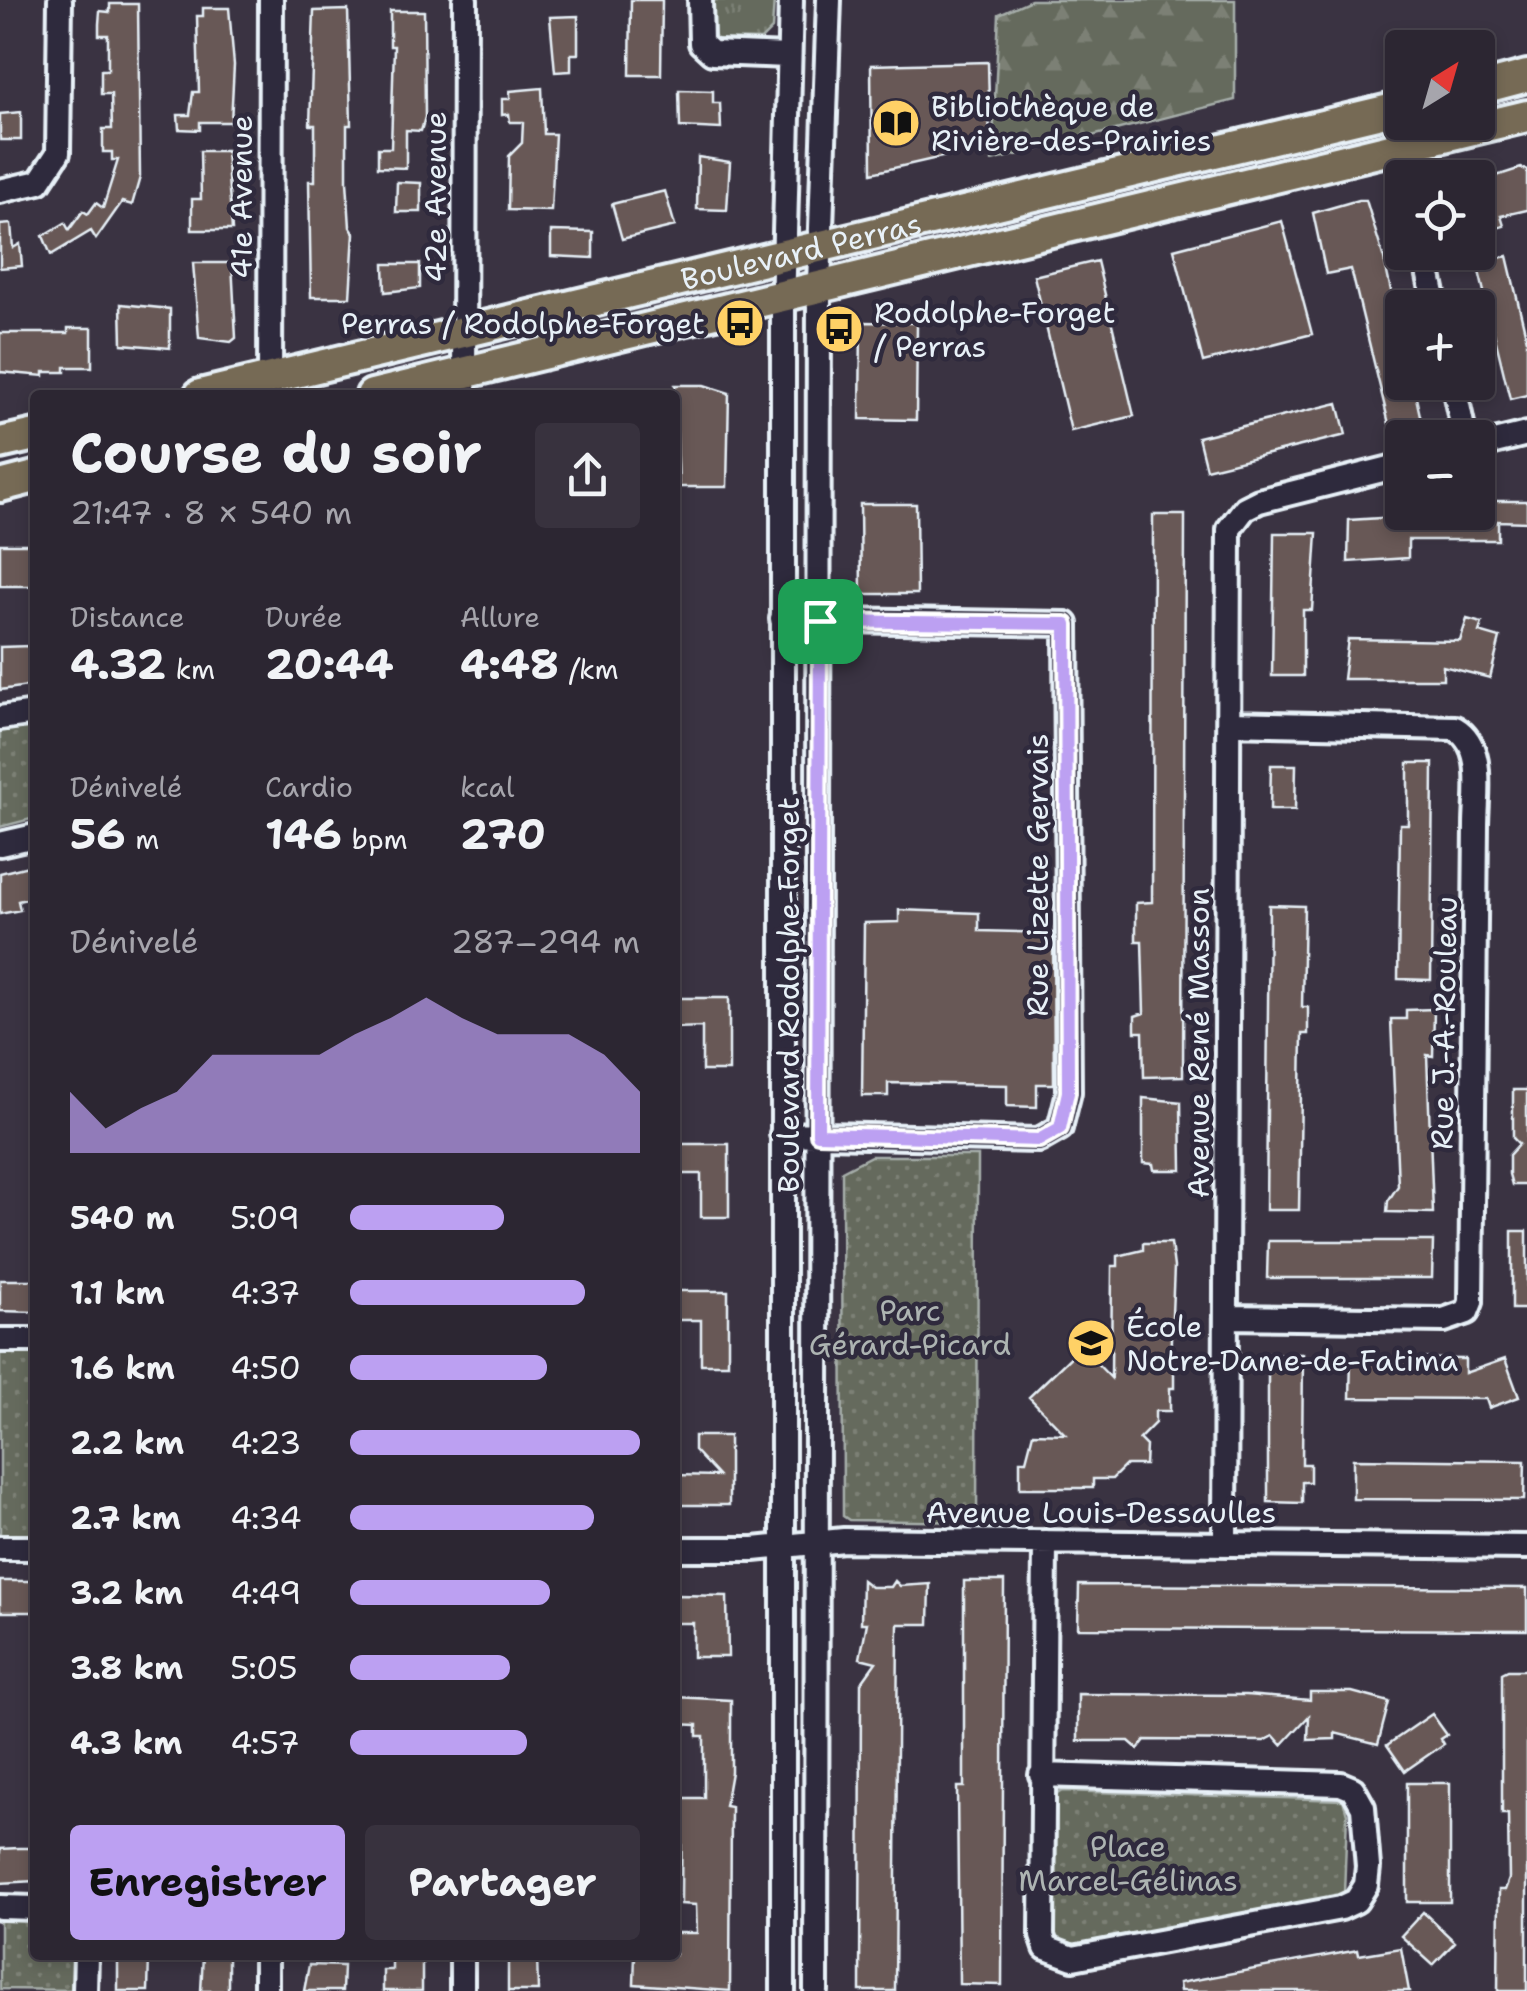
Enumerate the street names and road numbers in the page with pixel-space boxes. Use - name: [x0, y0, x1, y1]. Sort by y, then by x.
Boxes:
- street label: 42e Avenue: [415, 111, 456, 283]
- street label: 41e Avenue: [221, 115, 262, 279]
- street label: Boulevard Perras: [677, 202, 925, 300]
- street label: Rue Lizette Gervais: [1017, 733, 1058, 1017]
- street label: Boulevard Rodolphe-Forget: [768, 797, 809, 1193]
- street label: Avenue René Masson: [1178, 888, 1219, 1198]
- street label: Rue J.-A.-Rouleau: [1421, 896, 1467, 1150]
- street label: Avenue Louis-Dessaulles: [926, 1492, 1276, 1533]

